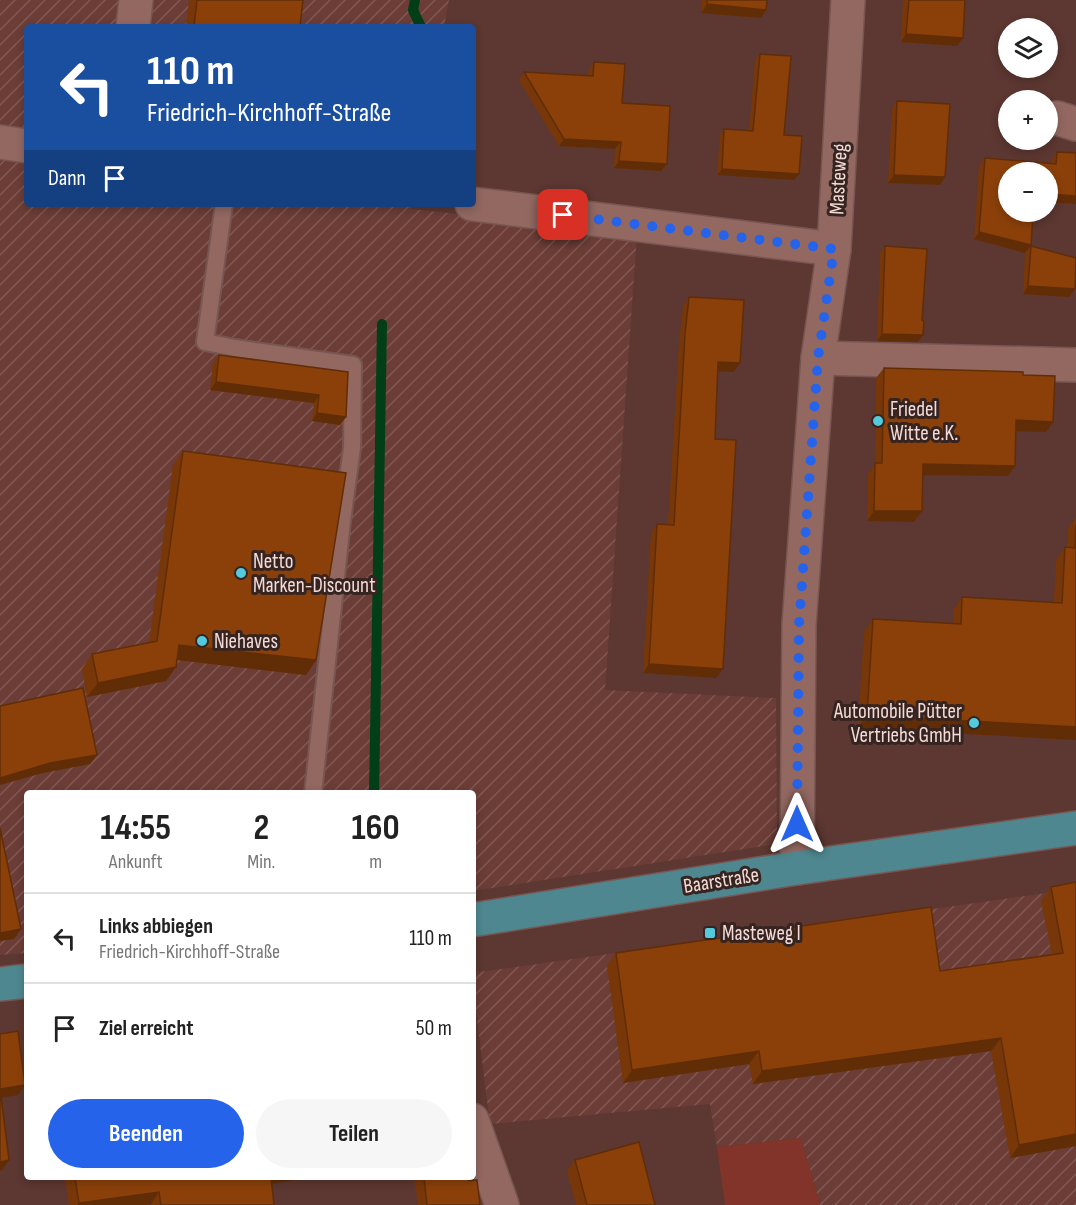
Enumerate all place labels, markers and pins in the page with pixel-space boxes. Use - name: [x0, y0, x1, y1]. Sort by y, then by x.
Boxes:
- pin: [537, 189, 588, 240]
- place label: Friedel Witte e.K.: [890, 397, 958, 446]
- marker: Friedel Witte e.K.: [871, 414, 885, 428]
- place label: Netto Marken-Discount: [253, 549, 376, 598]
- marker: Netto Marken-Discount: [234, 566, 248, 580]
- place label: Niehaves: [214, 629, 278, 654]
- marker: Niehaves: [195, 634, 209, 648]
- place label: Automobile Pütter Vertriebs GmbH: [833, 699, 962, 748]
- marker: Automobile Pütter Vertriebs GmbH: [967, 716, 981, 730]
- place label: Masteweg I: [722, 921, 801, 946]
- marker: Masteweg I: [703, 926, 717, 940]

